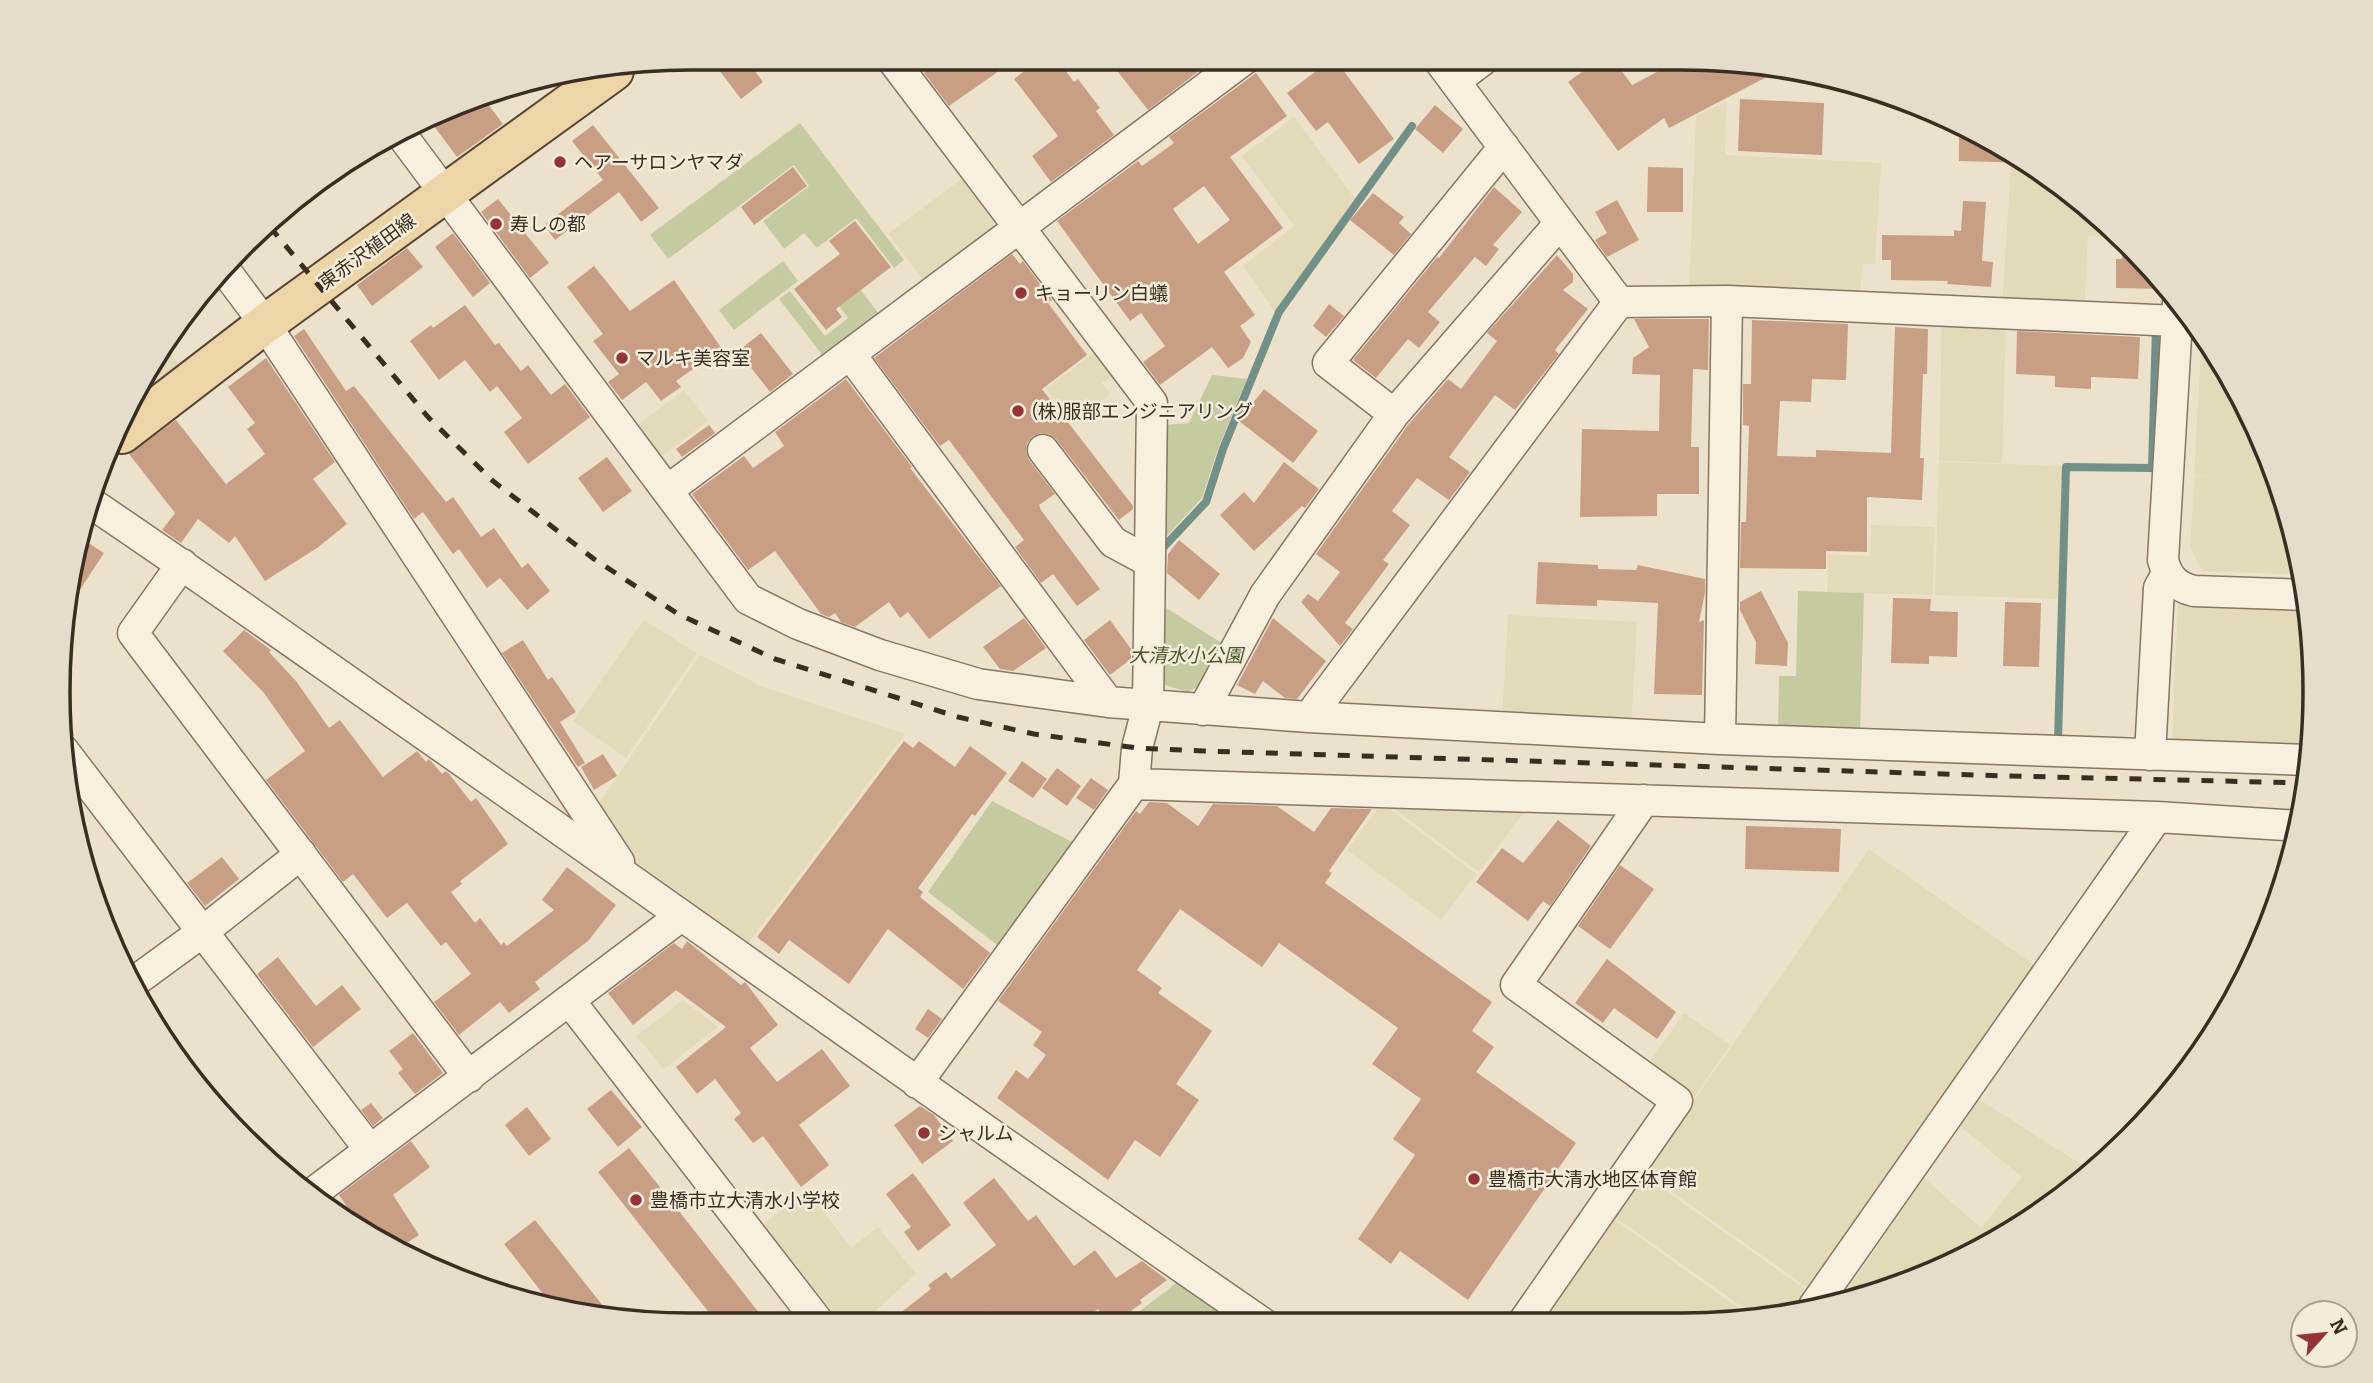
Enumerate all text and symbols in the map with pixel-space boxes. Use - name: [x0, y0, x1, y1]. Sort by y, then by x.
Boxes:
- place label: ヘアーサロンヤマダ: [574, 151, 743, 174]
- marker: ヘアーサロンヤマダ: [552, 154, 568, 170]
- street label: 東赤沢植田線: [314, 209, 420, 294]
- place label: 寿しの都: [510, 213, 586, 236]
- marker: 寿しの都: [488, 216, 504, 232]
- place label: キョーリン白蟻: [1035, 282, 1168, 305]
- marker: キョーリン白蟻: [1013, 285, 1029, 301]
- place label: マルキ美容室: [636, 347, 750, 370]
- marker: マルキ美容室: [614, 350, 630, 366]
- place label: (株)服部エンジニアリング: [1032, 400, 1253, 423]
- marker: (株)服部エンジニアリング: [1010, 403, 1026, 419]
- park label: 大清水小公園: [1129, 644, 1246, 667]
- place label: シャルム: [938, 1122, 1014, 1145]
- marker: シャルム: [916, 1125, 932, 1141]
- place label: 豊橋市大清水地区体育館: [1488, 1168, 1697, 1191]
- marker: 豊橋市大清水地区体育館: [1466, 1171, 1482, 1187]
- place label: 豊橋市立大清水小学校: [650, 1189, 840, 1212]
- marker: 豊橋市立大清水小学校: [628, 1192, 644, 1208]
- north arrow: [2289, 1299, 2359, 1369]
- text: N: [2325, 1315, 2352, 1339]

